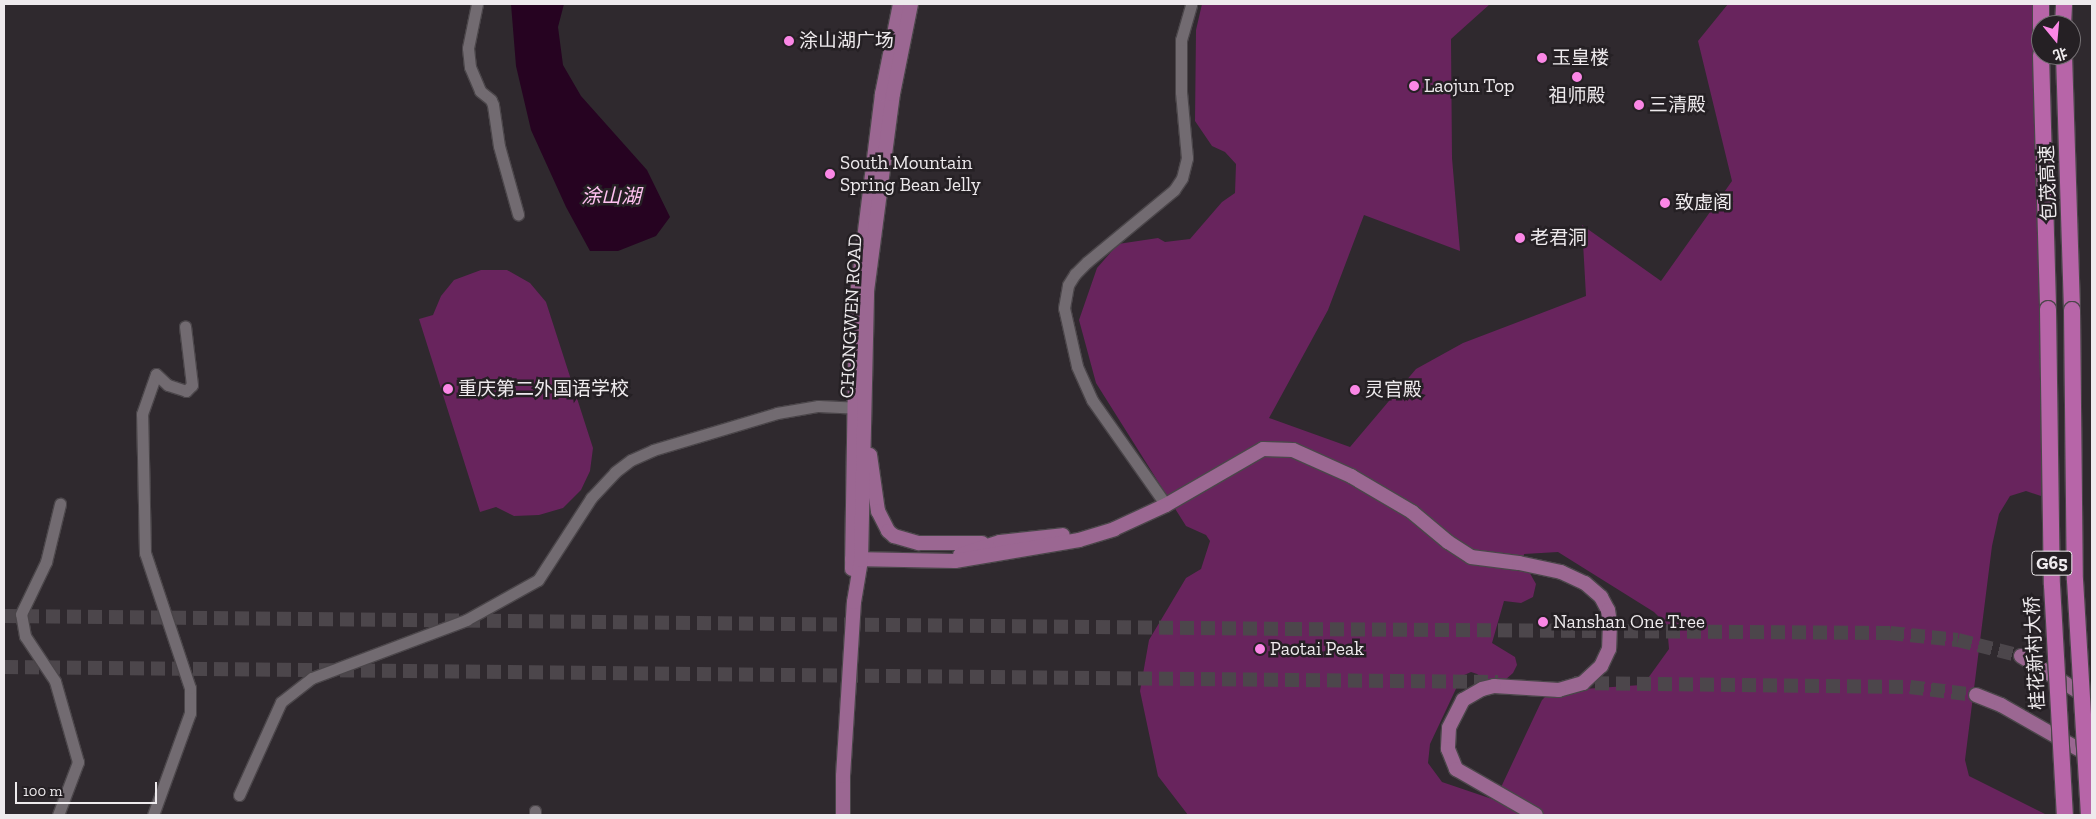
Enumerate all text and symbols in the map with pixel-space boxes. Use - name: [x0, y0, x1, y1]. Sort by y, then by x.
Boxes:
- north arrow: [2031, 15, 2081, 65]
- place label: 涂山湖广场: [799, 30, 894, 52]
- marker: 涂山湖广场: [783, 35, 795, 47]
- text: 北: [2051, 44, 2069, 64]
- place label: 玉皇楼: [1552, 47, 1609, 69]
- marker: 玉皇楼: [1536, 52, 1548, 64]
- marker: 祖师殿: [1571, 71, 1583, 83]
- place label: Laojun Top: [1424, 75, 1515, 97]
- marker: Laojun Top: [1408, 80, 1420, 92]
- place label: 祖师殿: [1549, 85, 1605, 107]
- place label: 三清殿: [1649, 94, 1706, 116]
- marker: 三清殿: [1633, 99, 1645, 111]
- street label: 包茂高速: [2035, 145, 2061, 221]
- place label: South Mountain Spring Bean Jelly: [840, 152, 981, 196]
- marker: South Mountain Spring Bean Jelly: [824, 168, 836, 180]
- water label: 涂山湖: [581, 184, 641, 208]
- place label: 致虚阁: [1675, 192, 1732, 214]
- marker: 致虚阁: [1659, 197, 1671, 209]
- place label: 老君洞: [1530, 227, 1587, 249]
- marker: 老君洞: [1514, 232, 1526, 244]
- street label: CHONGWEN ROAD: [835, 233, 867, 399]
- place label: 重庆第二外国语学校: [458, 378, 629, 400]
- place label: 灵官殿: [1365, 379, 1422, 401]
- marker: 重庆第二外国语学校: [442, 383, 454, 395]
- marker: 灵官殿: [1349, 384, 1361, 396]
- road number: G65: [2031, 548, 2073, 578]
- street label: 桂花新村大桥: [2021, 595, 2049, 711]
- place label: Nanshan One Tree: [1553, 611, 1705, 633]
- marker: Nanshan One Tree: [1537, 616, 1549, 628]
- place label: Paotai Peak: [1270, 638, 1364, 660]
- marker: Paotai Peak: [1254, 643, 1266, 655]
- scale bar: [18, 772, 160, 804]
- text: 100 m: [23, 782, 62, 800]

